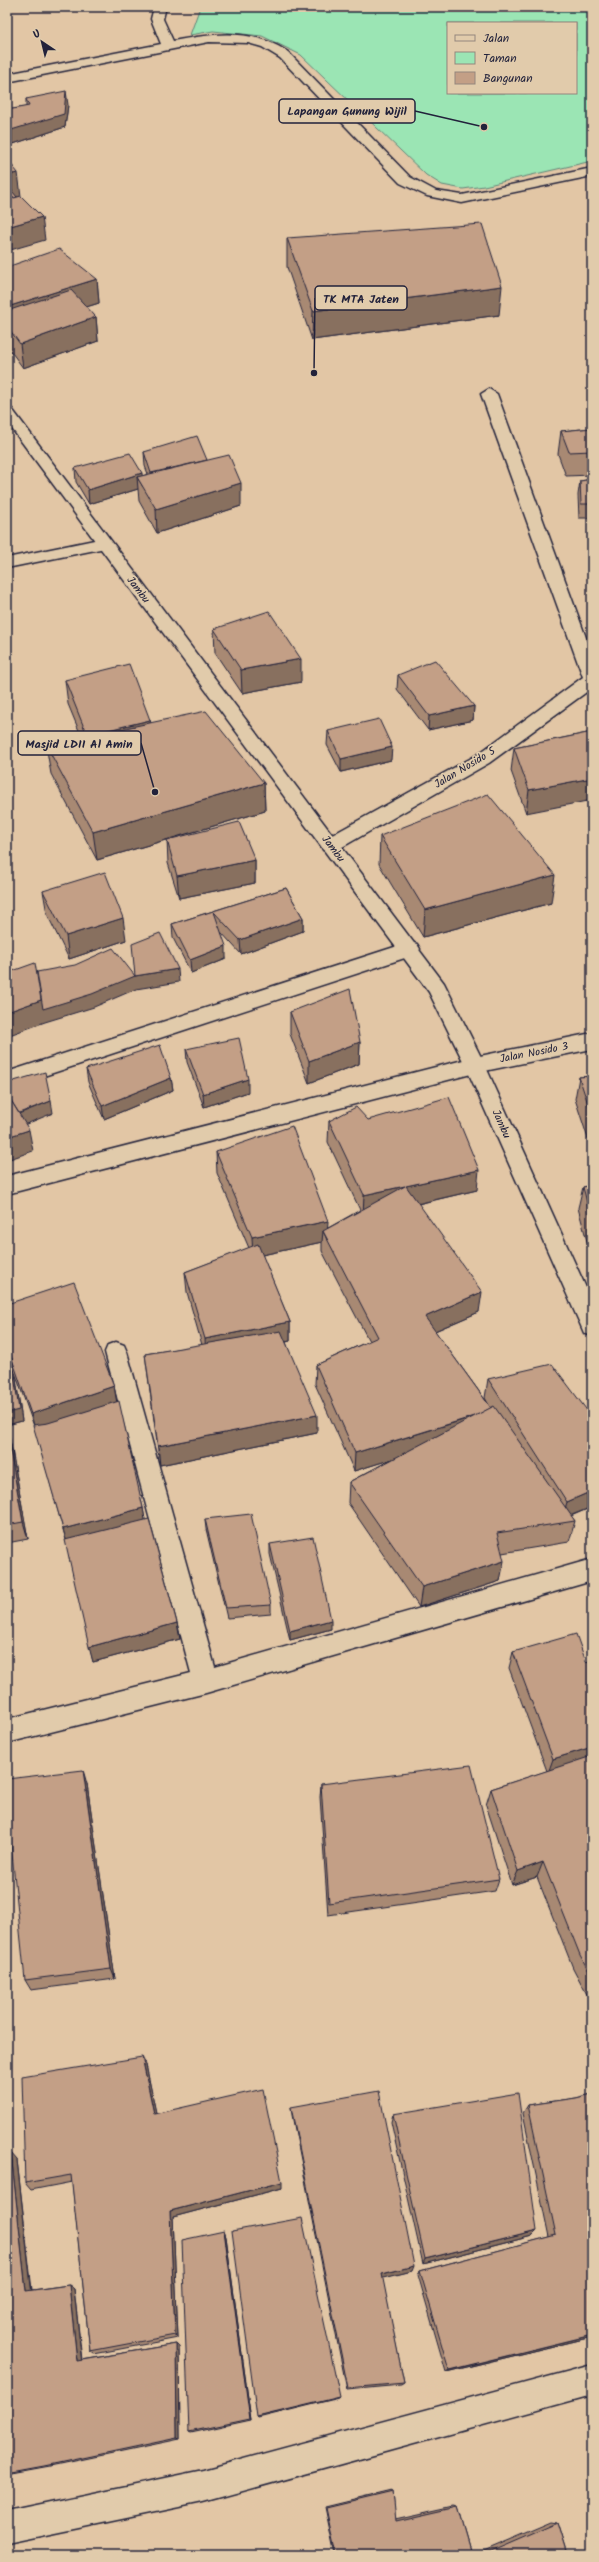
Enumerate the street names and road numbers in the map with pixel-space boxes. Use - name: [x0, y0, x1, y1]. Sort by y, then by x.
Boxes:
- street label: Jambu: [122, 573, 155, 608]
- street label: Jalan Nosido 5: [431, 742, 500, 793]
- street label: Jambu: [317, 832, 350, 867]
- street label: Jalan Nosido 3: [498, 1038, 570, 1068]
- street label: Jambu: [487, 1107, 516, 1142]

